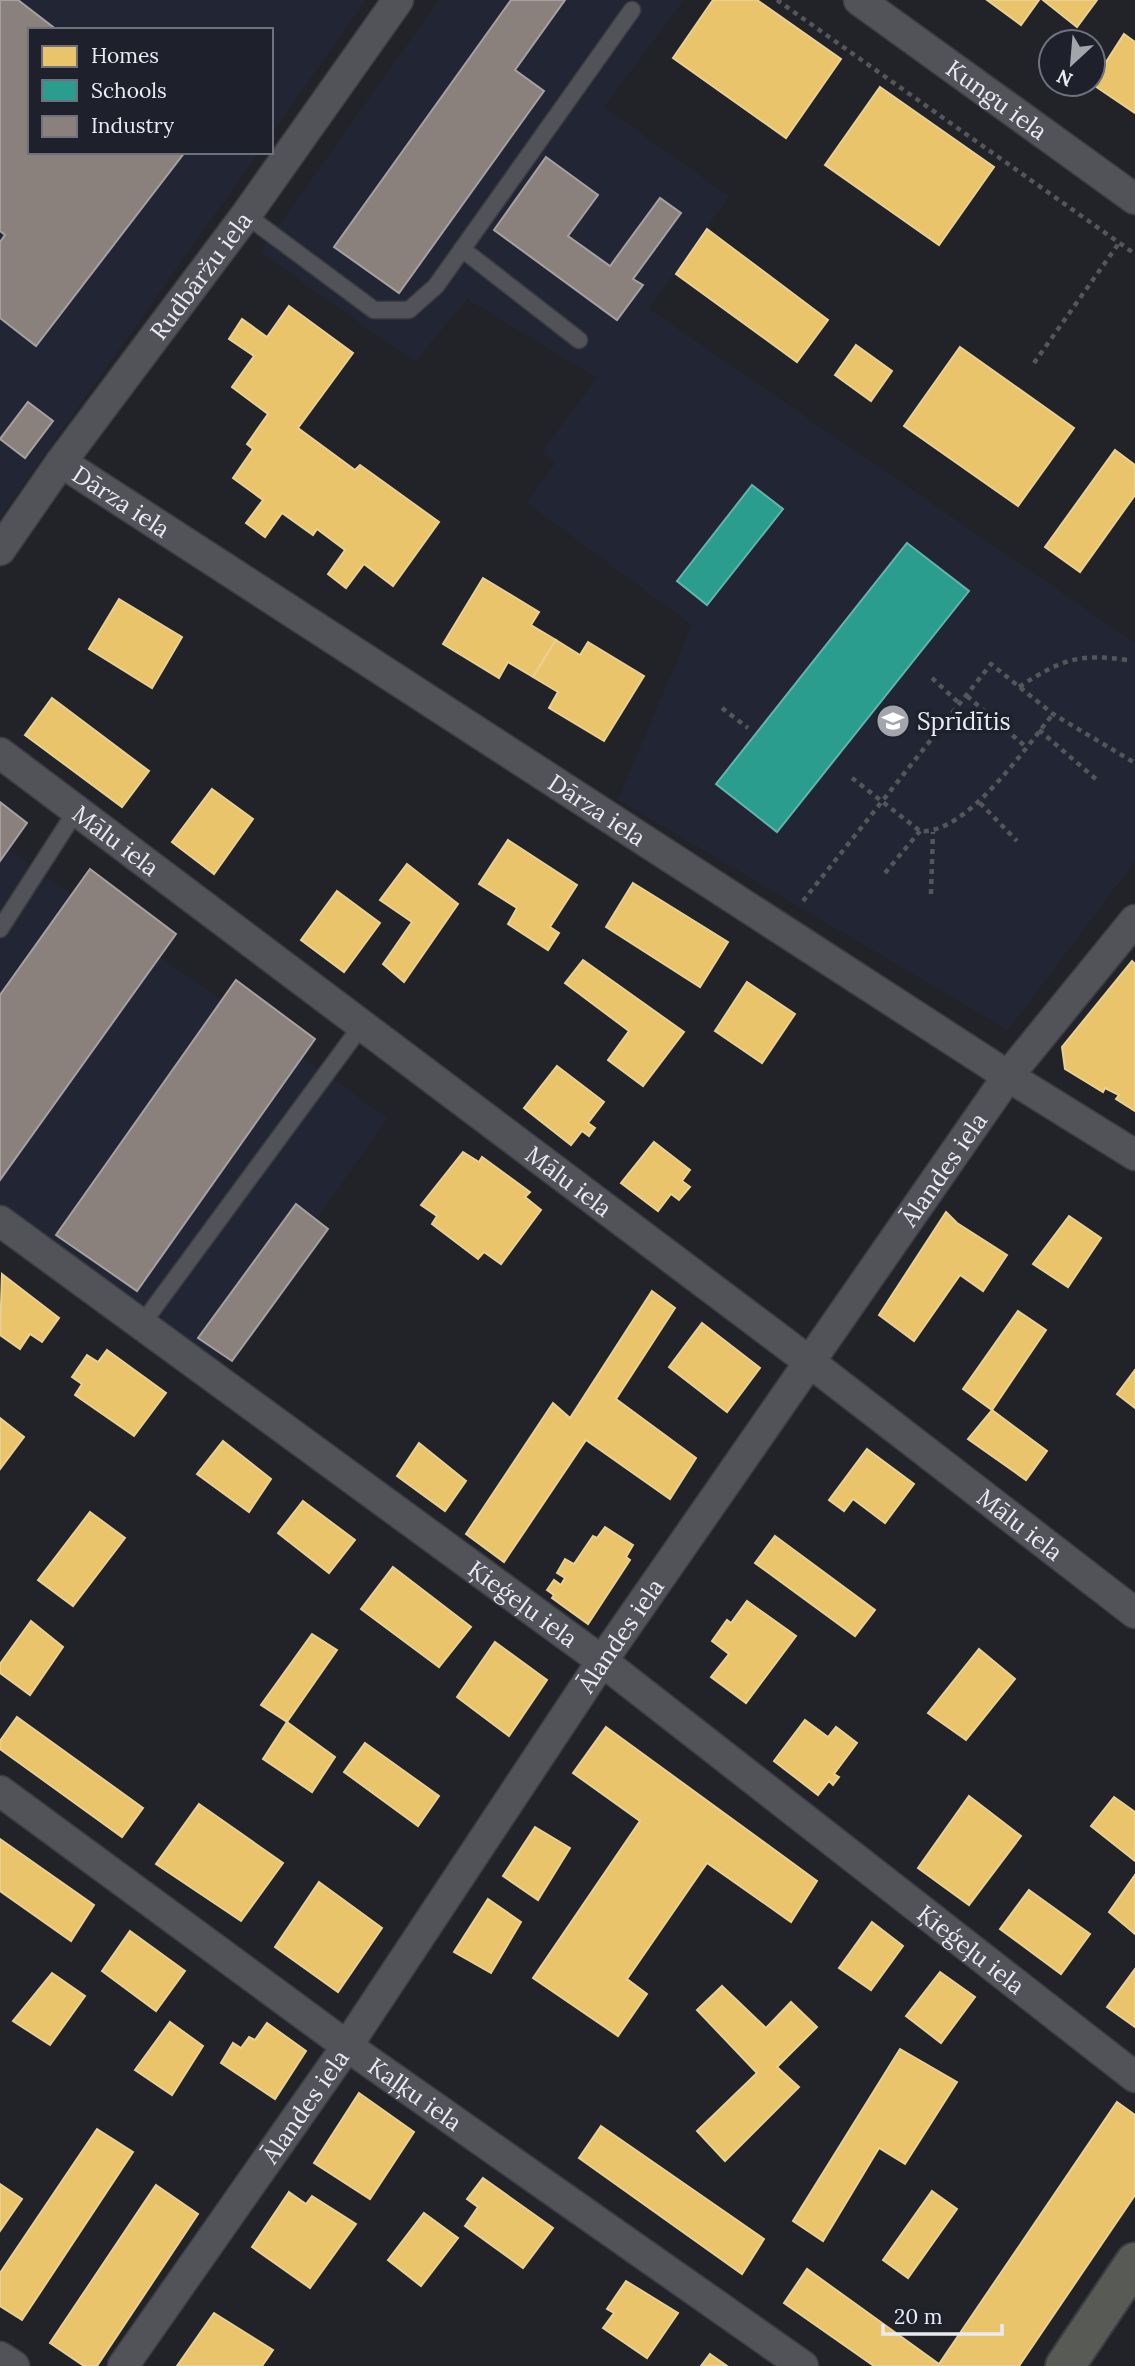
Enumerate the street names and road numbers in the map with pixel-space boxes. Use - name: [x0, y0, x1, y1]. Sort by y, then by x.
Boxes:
- street label: Kungu iela: [940, 52, 1054, 146]
- street label: Rudbāržu iela: [143, 205, 259, 346]
- street label: Dārza iela: [67, 458, 176, 544]
- street label: Dārza iela: [542, 767, 652, 853]
- street label: Mālu iela: [66, 798, 165, 883]
- street label: Ālandes iela: [892, 1106, 994, 1233]
- street label: Mālu iela: [520, 1138, 618, 1224]
- street label: Mālu iela: [971, 1481, 1069, 1567]
- street label: Ķieģeļu iela: [462, 1553, 584, 1654]
- street label: Ālandes iela: [570, 1572, 670, 1699]
- street label: Ķieģeļu iela: [911, 1897, 1031, 2001]
- street label: Ālandes iela: [254, 2043, 355, 2170]
- street label: Kaļķu iela: [362, 2050, 468, 2137]

